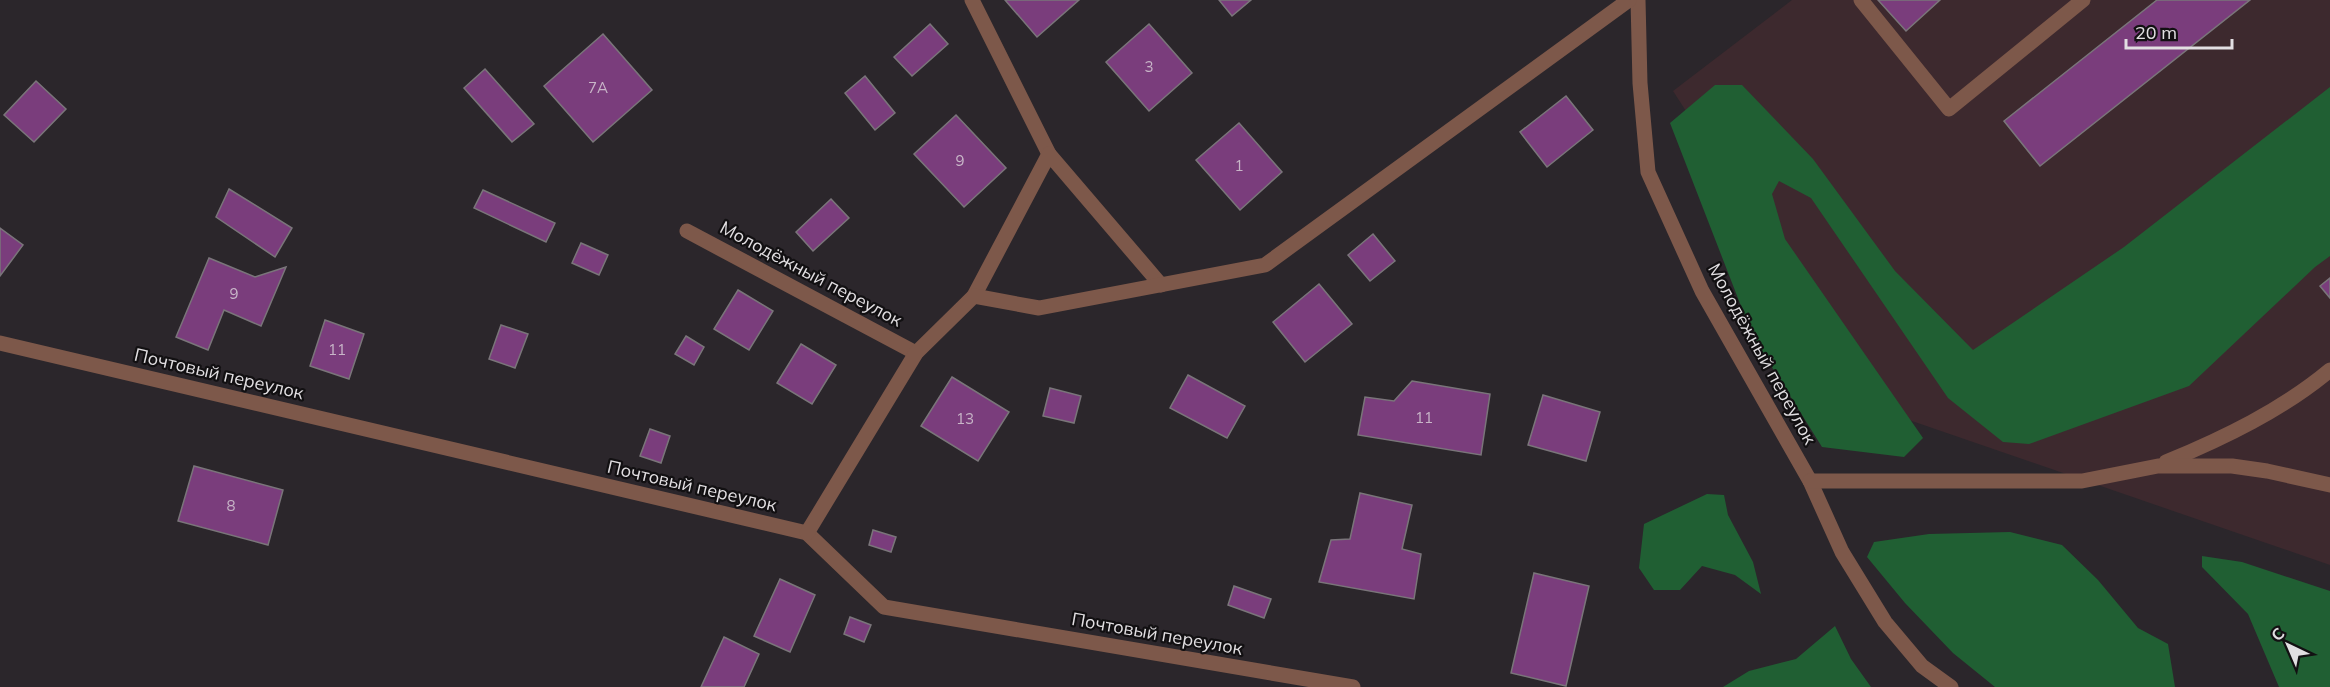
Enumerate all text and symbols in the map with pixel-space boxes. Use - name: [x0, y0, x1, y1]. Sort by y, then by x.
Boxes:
- scale bar: [2126, 12, 2232, 50]
- text: 20 m: [2135, 21, 2177, 44]
- house number: 3: [1144, 57, 1154, 76]
- house number: 7А: [588, 78, 608, 97]
- house number: 9: [955, 151, 965, 170]
- house number: 1: [1234, 156, 1244, 175]
- street label: Молодёжный переулок: [716, 216, 907, 332]
- street label: Молодёжный переулок: [1703, 259, 1822, 448]
- house number: 9: [229, 284, 239, 303]
- house number: 11: [328, 340, 346, 359]
- street label: Почтовый переулок: [132, 343, 306, 404]
- house number: 11: [1415, 408, 1433, 427]
- house number: 13: [956, 409, 974, 428]
- street label: Почтовый переулок: [605, 455, 779, 516]
- house number: 8: [226, 496, 236, 515]
- street label: Почтовый переулок: [1070, 607, 1245, 660]
- north arrow: [2258, 615, 2318, 675]
- text: С: [2267, 623, 2288, 645]

